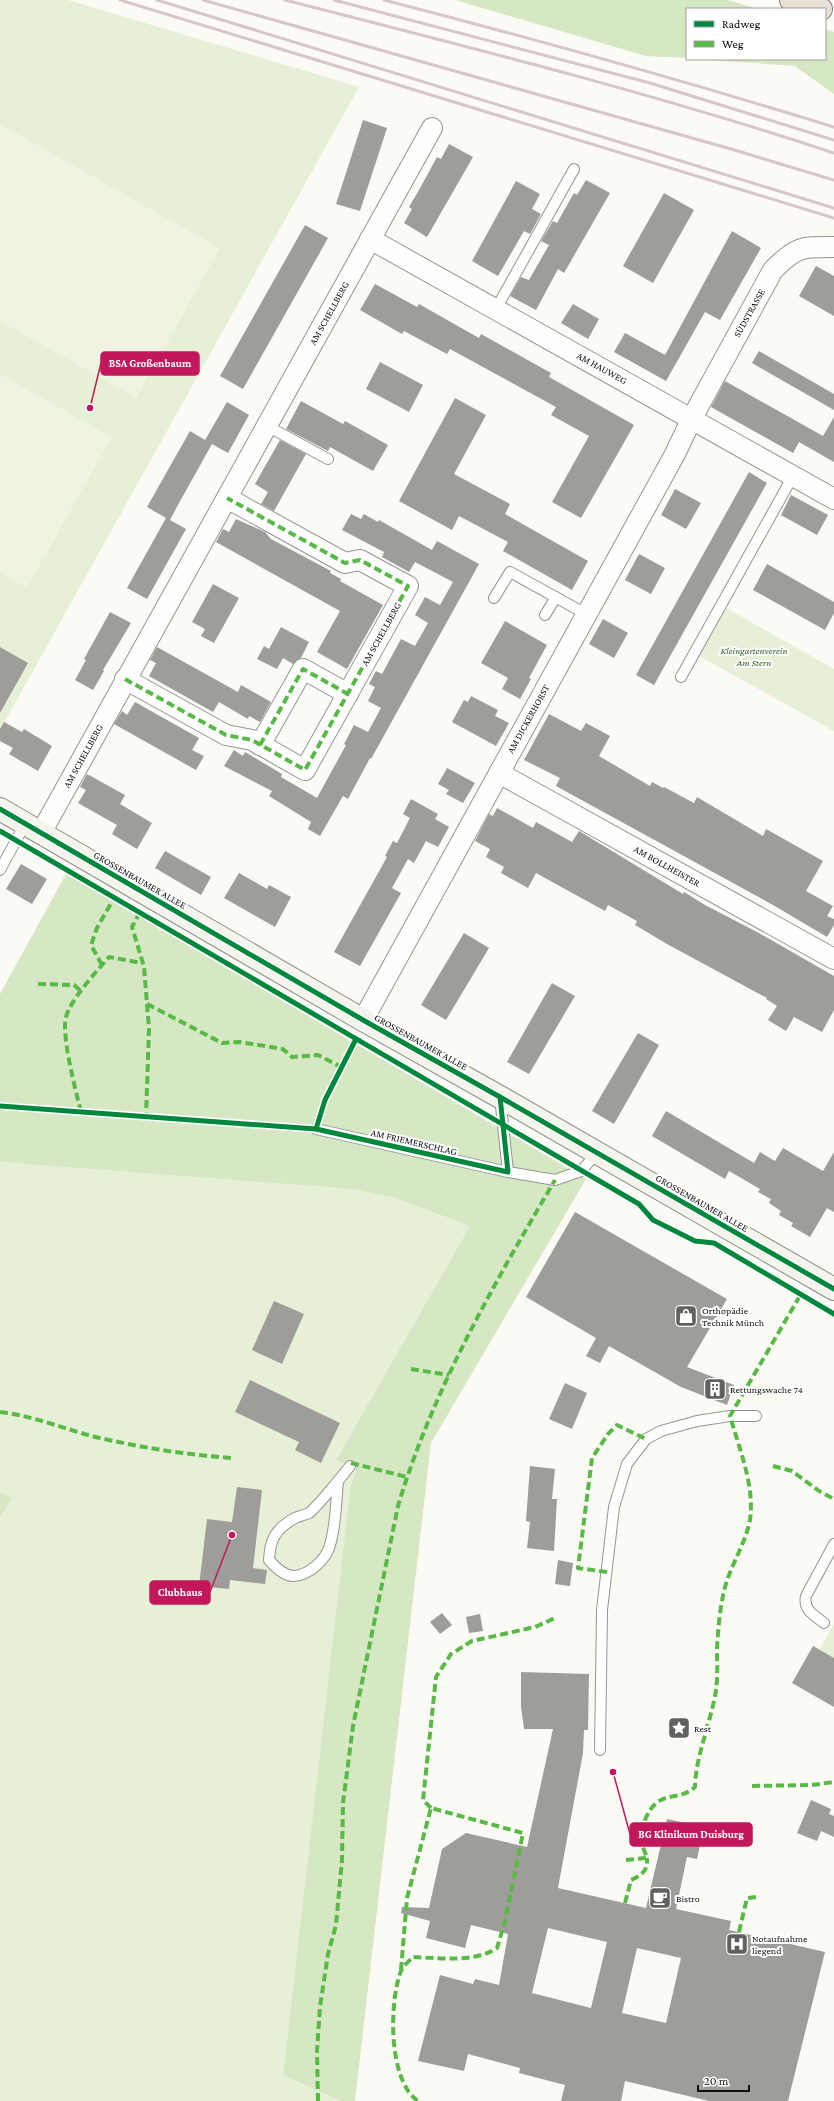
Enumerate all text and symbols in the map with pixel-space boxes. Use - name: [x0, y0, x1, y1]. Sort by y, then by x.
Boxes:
- legend: [686, 8, 826, 60]
- text: Radweg: [722, 17, 760, 31]
- text: Weg: [722, 37, 744, 51]
- street label: AM SCHELLBERG: [307, 279, 351, 347]
- street label: SÜDSTRASSE: [731, 286, 767, 339]
- street label: AM HAUWEG: [575, 350, 629, 386]
- callout: BSA Großenbaum: [101, 352, 199, 375]
- text: BSA Großenbaum: [109, 357, 192, 369]
- street label: AM SCHELLBERG: [359, 600, 403, 668]
- park label: Kleingartenverein Am Stern: [721, 645, 787, 668]
- street label: AM DICKERHORST: [505, 682, 552, 755]
- street label: AM SCHELLBERG: [61, 722, 105, 790]
- street label: AM BOLLHEISTER: [632, 843, 702, 889]
- street label: GROSSENBAUMER ALLEE: [92, 849, 189, 911]
- street label: GROSSENBAUMER ALLEE: [372, 1012, 470, 1073]
- street label: AM FRIEMERSCHLAG: [370, 1127, 458, 1157]
- street label: GROSSENBAUMER ALLEE: [654, 1172, 751, 1234]
- shop icon: Orthopädie Technik Münch: [673, 1303, 699, 1329]
- place label: Orthopädie Technik Münch: [702, 1305, 765, 1328]
- building icon: Rettungswache 74: [702, 1376, 728, 1402]
- place label: Rettungswache 74: [730, 1384, 803, 1395]
- callout: Clubhaus: [150, 1581, 210, 1604]
- text: Clubhaus: [158, 1586, 203, 1598]
- place icon: Rest: [666, 1715, 692, 1741]
- place label: Rest: [694, 1723, 712, 1734]
- callout: BG Klinikum Duisburg: [630, 1823, 752, 1846]
- text: BG Klinikum Duisburg: [638, 1828, 744, 1840]
- cafe icon: Bistro: [647, 1885, 673, 1911]
- place label: Bistro: [676, 1893, 700, 1904]
- hospital icon: Notaufnahme liegend: [724, 1931, 750, 1957]
- place label: Notaufnahme liegend: [752, 1933, 808, 1956]
- scale bar: [698, 2067, 749, 2093]
- text: 20 m: [704, 2074, 729, 2088]

